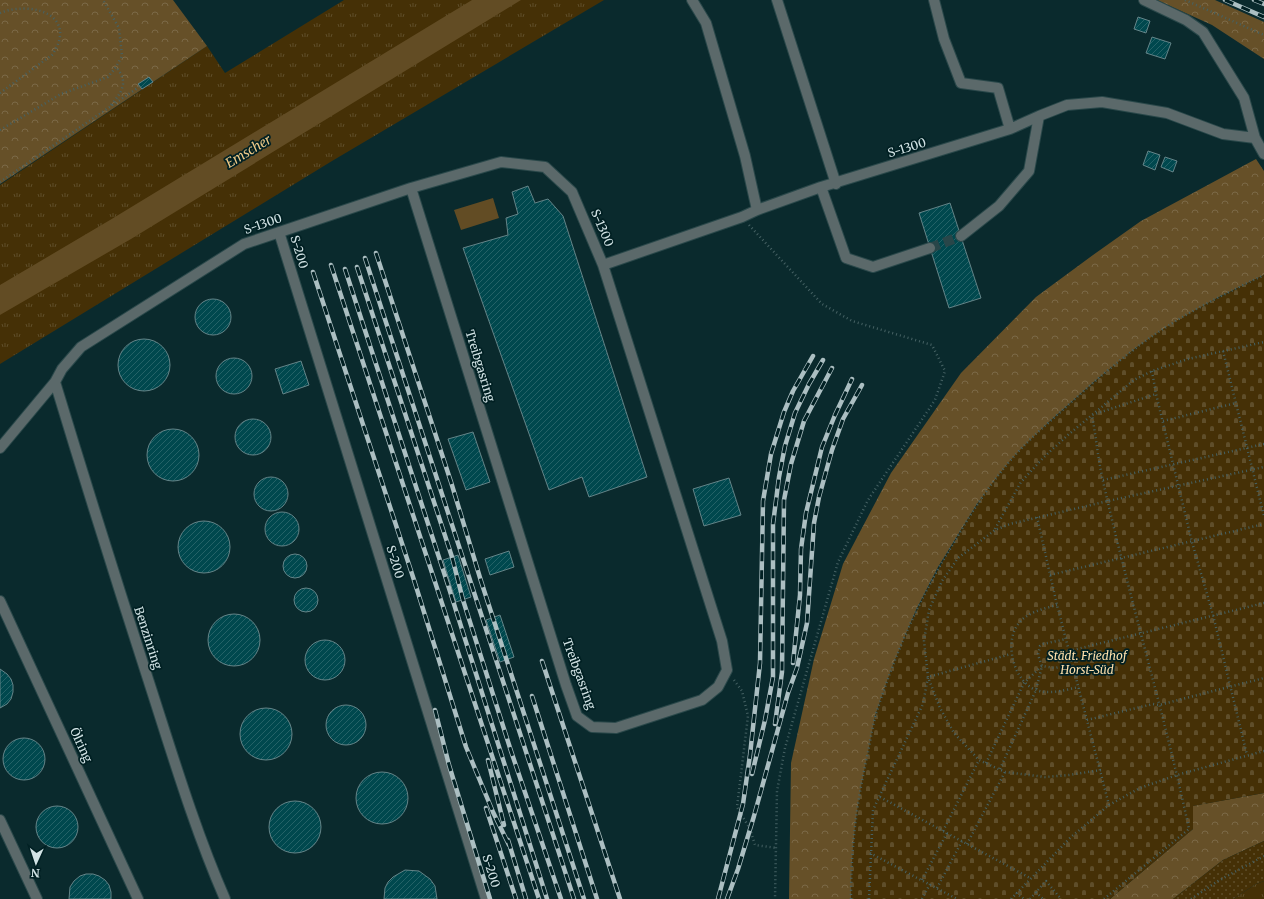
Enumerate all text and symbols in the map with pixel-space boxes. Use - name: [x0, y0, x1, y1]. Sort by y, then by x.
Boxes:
- water label: Emscher: [222, 131, 275, 172]
- street label: S-1300: [886, 135, 928, 160]
- street label: S-1300: [588, 207, 617, 249]
- street label: S-1300: [242, 210, 284, 237]
- street label: S-200: [287, 233, 312, 270]
- street label: Treibgasring: [462, 328, 499, 404]
- street label: S-200: [383, 543, 408, 580]
- street label: Benzinring: [131, 604, 166, 672]
- street label: Treibgasring: [560, 636, 600, 712]
- park label: Städt. Friedhof Horst-Süd: [1047, 648, 1129, 677]
- street label: Ölring: [67, 725, 96, 765]
- north arrow: [16, 843, 56, 883]
- street label: S-200: [479, 852, 504, 889]
- text: N: [30, 866, 40, 880]

